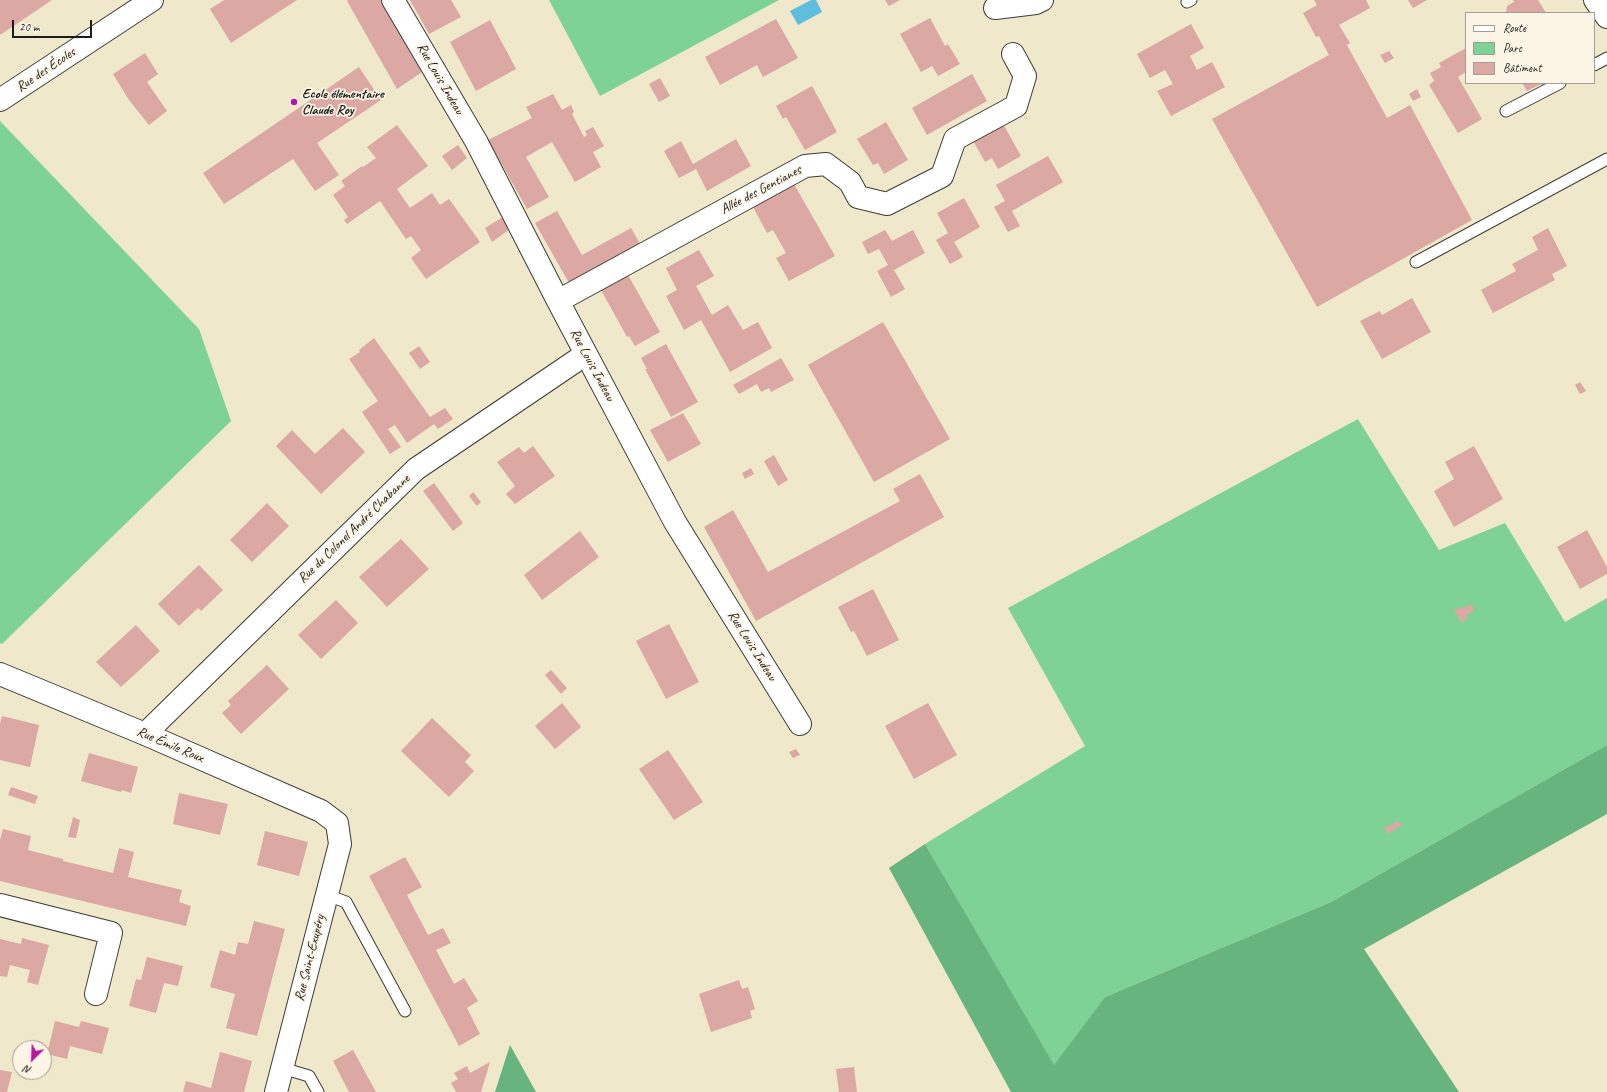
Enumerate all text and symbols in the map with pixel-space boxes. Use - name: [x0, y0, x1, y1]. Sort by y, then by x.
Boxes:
- scale bar: [14, 12, 94, 38]
- legend: [1465, 12, 1595, 84]
- text: 20 m: [19, 19, 39, 35]
- text: Route: [1503, 20, 1526, 36]
- street label: Rue Louis Indeau: [413, 40, 467, 118]
- text: Parc: [1503, 40, 1522, 56]
- street label: Rue des Écoles: [13, 44, 79, 96]
- text: Bâtiment: [1503, 60, 1541, 76]
- place label: Ecole élémentaire Claude Roy: [302, 86, 384, 118]
- marker: Ecole élémentaire Claude Roy: [289, 97, 299, 107]
- street label: Allée des Gentianes: [718, 162, 804, 218]
- street label: Rue Louis Indeau: [566, 326, 618, 404]
- street label: Rue du Colonel André Chabanne: [294, 471, 414, 587]
- street label: Rue Louis Indeau: [724, 608, 780, 684]
- street label: Rue Émile Roux: [134, 723, 206, 767]
- street label: Rue Saint-Exupéry: [291, 913, 329, 1003]
- north arrow: [12, 1040, 52, 1080]
- text: N: [22, 1062, 33, 1078]

